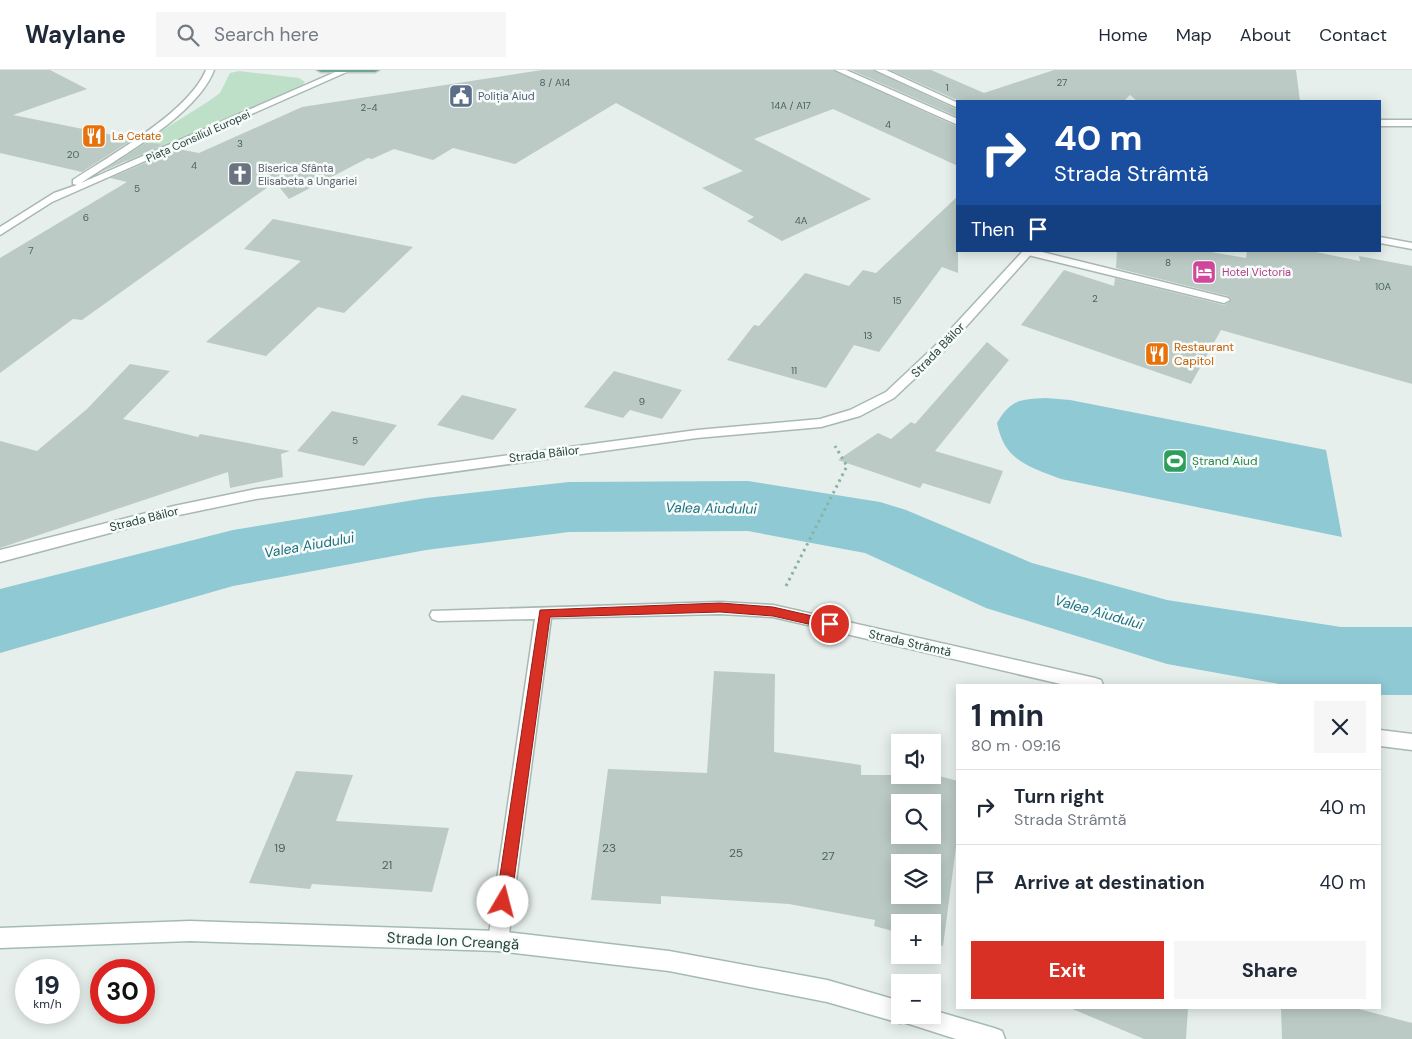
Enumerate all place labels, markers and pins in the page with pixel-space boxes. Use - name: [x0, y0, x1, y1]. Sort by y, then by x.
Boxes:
- public building icon: Poliția Aiud: [448, 83, 474, 109]
- place label: Poliția Aiud: [478, 89, 535, 103]
- restaurant icon: La Cetate: [81, 123, 107, 149]
- place label: La Cetate: [112, 129, 161, 143]
- church icon: Biserica Sfânta Elisabeta a Ungariei: [227, 161, 253, 187]
- place label: Biserica Sfânta Elisabeta a Ungariei: [258, 161, 357, 188]
- hotel icon: Hotel Victoria: [1191, 259, 1217, 285]
- place label: Hotel Victoria: [1222, 265, 1291, 279]
- place label: Restaurant Capitol: [1174, 339, 1234, 369]
- restaurant icon: Restaurant Capitol: [1144, 341, 1170, 367]
- sports icon: Ștrand Aiud: [1162, 448, 1188, 474]
- place label: Ștrand Aiud: [1192, 453, 1258, 469]
- pin: [809, 603, 851, 645]

